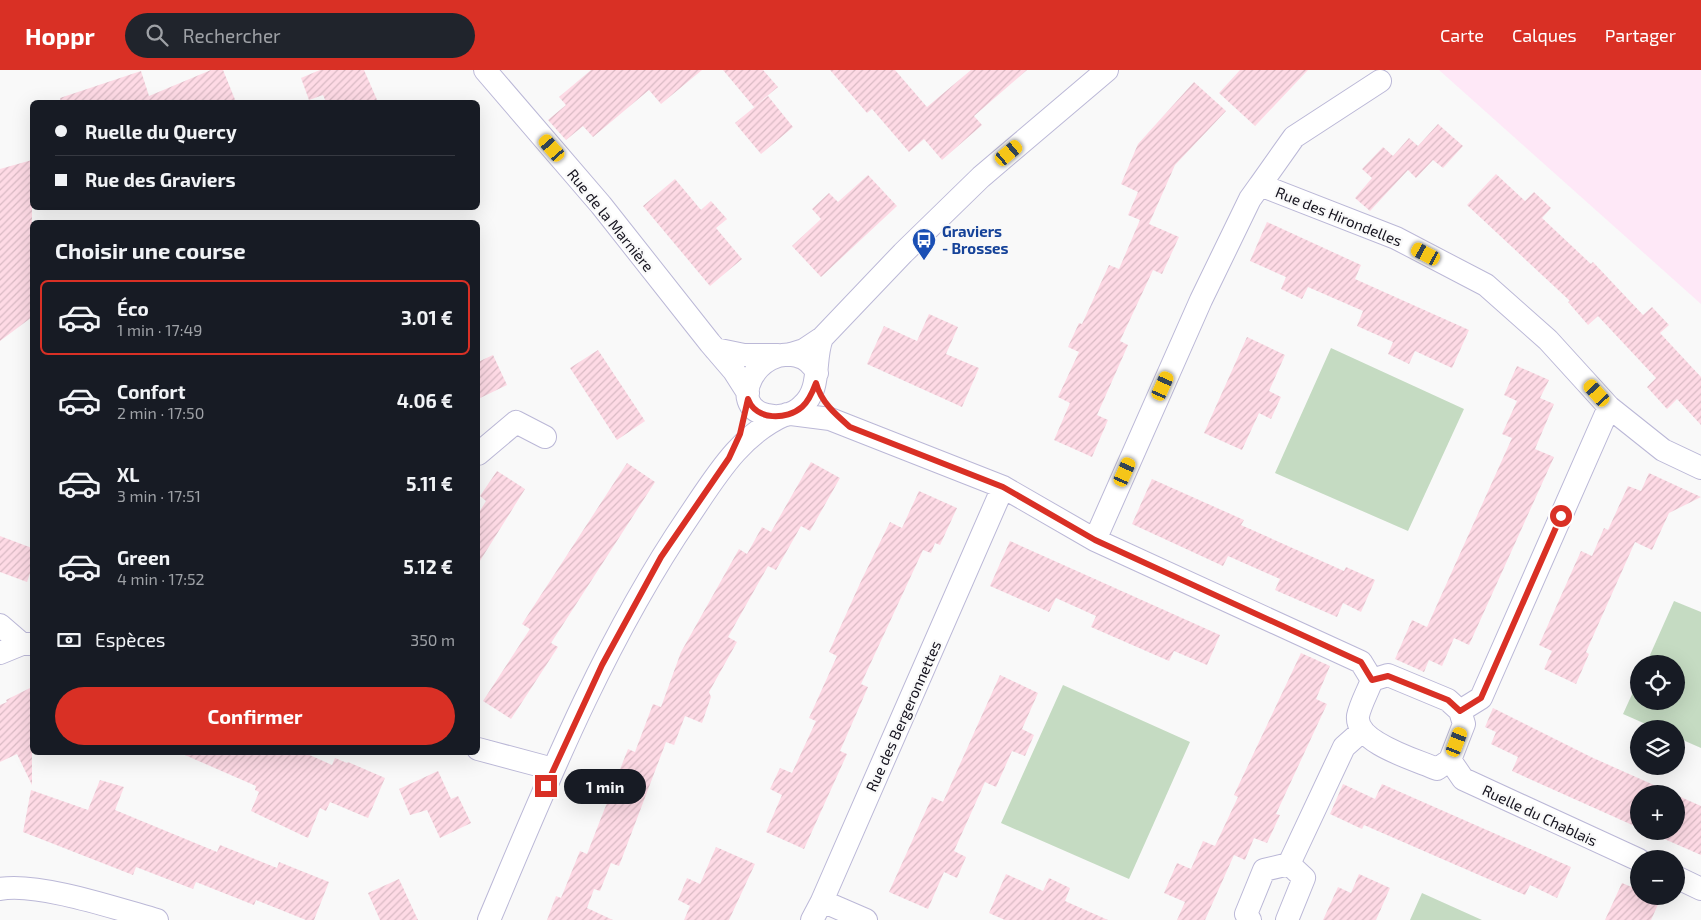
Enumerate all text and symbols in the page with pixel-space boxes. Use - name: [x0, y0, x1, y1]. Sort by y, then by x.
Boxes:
- search box: [125, 13, 475, 58]
- text: Hoppr: [25, 21, 95, 50]
- icon: search: [143, 21, 171, 49]
- text: Rechercher: [183, 24, 281, 47]
- text: Carte: [1440, 24, 1484, 46]
- text: Calques: [1512, 24, 1577, 46]
- text: Partager: [1605, 24, 1676, 46]
- text: Ruelle du Quercy: [85, 120, 237, 143]
- car: [536, 132, 567, 164]
- car: [992, 138, 1025, 168]
- street label: Rue de la Marnière: [564, 165, 658, 275]
- text: Rue des Graviers: [85, 168, 236, 191]
- street label: Rue des Hirondelles: [1273, 182, 1405, 250]
- place label: Graviers - Brosses: [942, 222, 1009, 257]
- bus stop icon: Graviers - Brosses: [911, 227, 937, 261]
- text: Choisir une course: [55, 237, 246, 263]
- car: [1409, 240, 1442, 268]
- icon: car: [57, 295, 102, 340]
- text: Éco: [117, 297, 149, 320]
- text: 3.01 €: [401, 306, 453, 329]
- text: 1 min · 17:49: [117, 320, 202, 339]
- car: [1150, 369, 1175, 403]
- car: [1581, 377, 1612, 409]
- icon: car: [57, 378, 102, 423]
- text: Confort: [117, 380, 185, 403]
- text: 4.06 €: [397, 389, 453, 412]
- text: 2 min · 17:50: [117, 403, 204, 422]
- car: [1112, 455, 1137, 489]
- icon: car: [57, 461, 102, 506]
- text: XL: [117, 463, 139, 486]
- text: 5.11 €: [406, 472, 453, 495]
- text: 3 min · 17:51: [117, 486, 201, 505]
- route start: [1550, 505, 1572, 527]
- icon: car: [57, 544, 102, 589]
- text: Green: [117, 546, 170, 569]
- text: 5.12 €: [403, 555, 453, 578]
- text: 4 min · 17:52: [117, 569, 205, 588]
- icon: cash: [55, 626, 83, 654]
- text: Espèces: [95, 628, 166, 651]
- text: 350 m: [410, 630, 455, 649]
- street label: Rue des Bergeronnettes: [862, 638, 944, 794]
- map controls: [1630, 655, 1685, 905]
- button: locate: [1630, 655, 1685, 710]
- button: Confirmer: [55, 687, 455, 745]
- button: layers: [1630, 720, 1685, 775]
- car: [1444, 725, 1469, 759]
- callout: 1 min: [564, 768, 646, 804]
- route end: [535, 775, 557, 797]
- text: 1 min: [586, 777, 624, 796]
- street label: Ruelle du Chablais: [1480, 780, 1600, 850]
- button: +: [1630, 785, 1685, 840]
- button: −: [1630, 850, 1685, 905]

